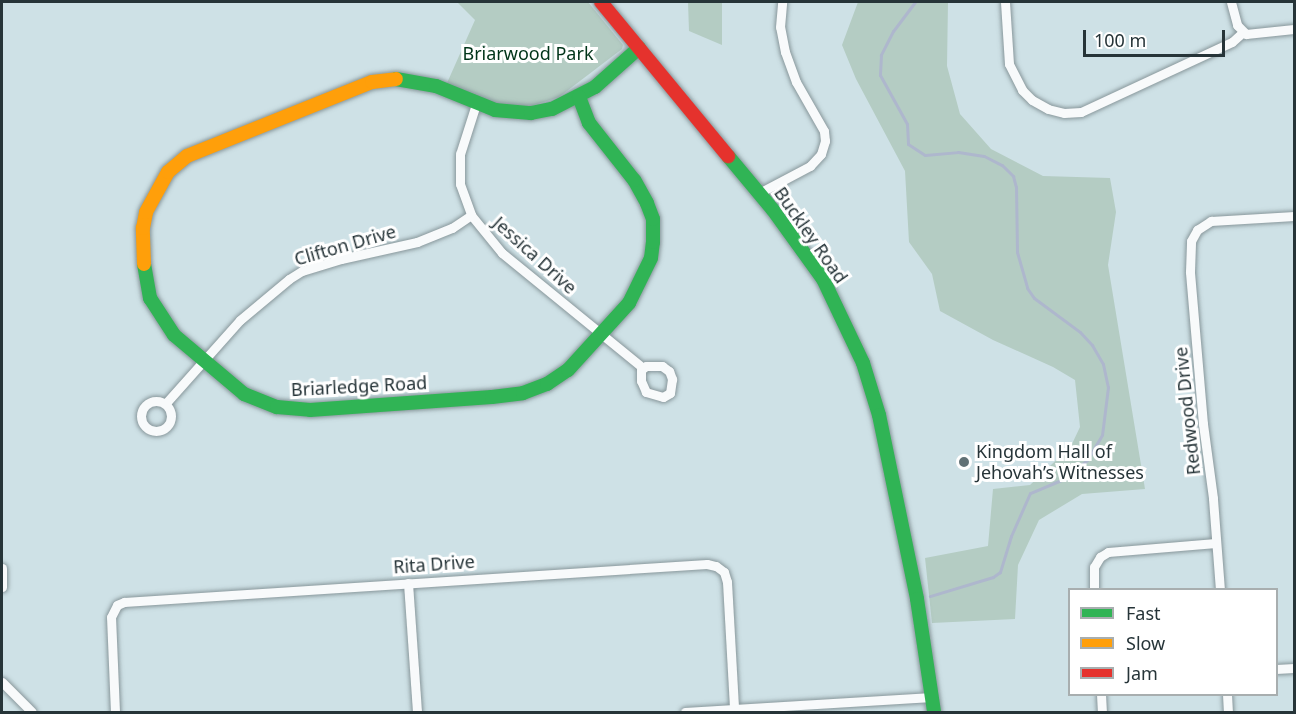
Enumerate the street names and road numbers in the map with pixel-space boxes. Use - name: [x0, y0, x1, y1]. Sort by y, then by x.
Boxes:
- street label: Buckley Road: [770, 183, 852, 287]
- street label: Jessica Drive: [489, 212, 581, 298]
- street label: Clifton Drive: [292, 220, 398, 270]
- street label: Redwood Drive: [1170, 346, 1204, 476]
- street label: Briarledge Road: [290, 372, 428, 400]
- street label: Rita Drive: [393, 550, 475, 578]

